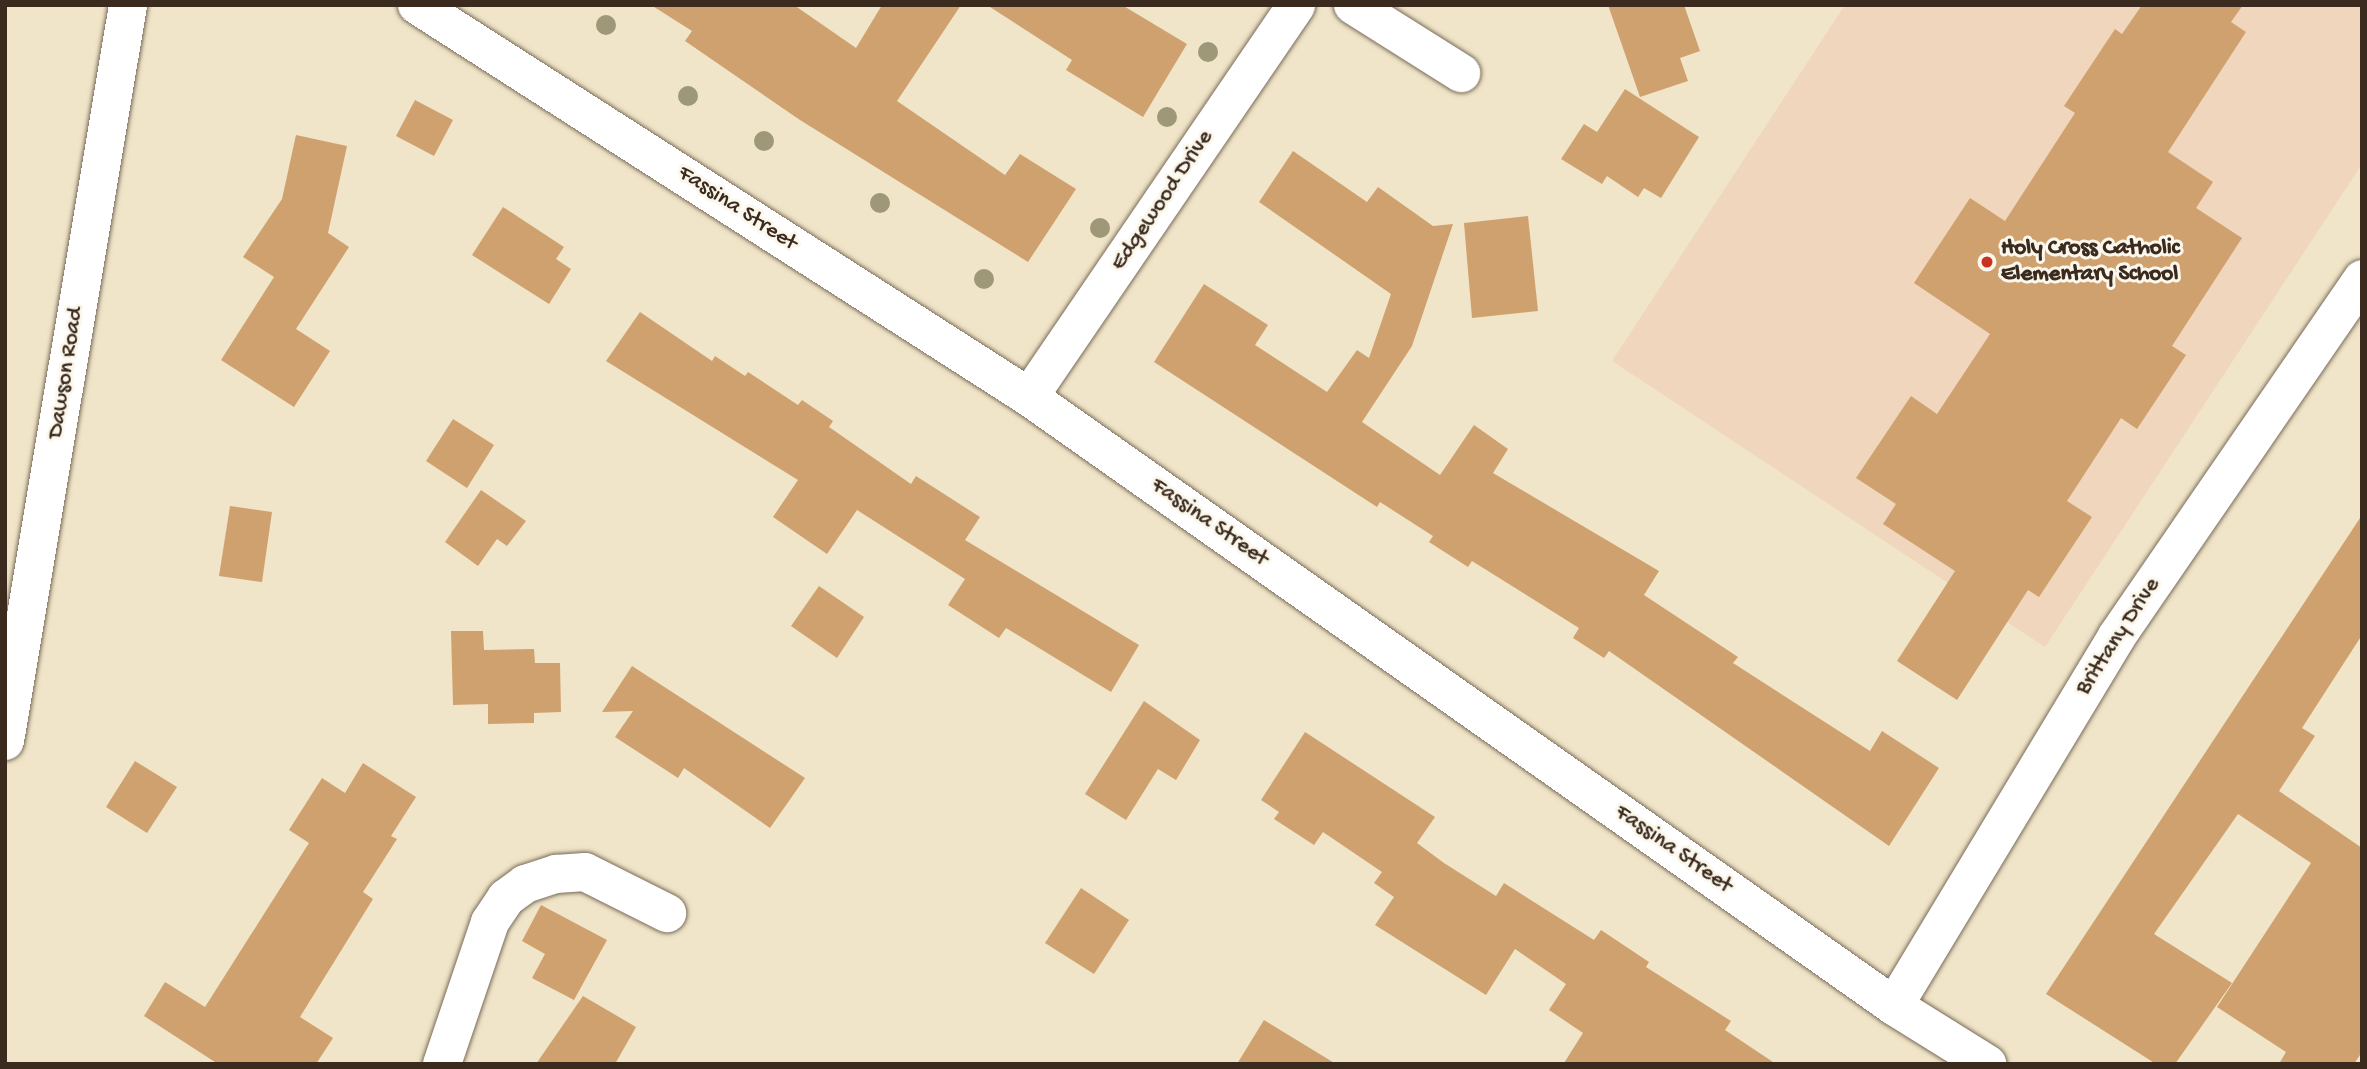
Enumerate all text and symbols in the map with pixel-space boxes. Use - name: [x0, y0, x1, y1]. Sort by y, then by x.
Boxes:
- street label: Edgewood Drive: [1106, 126, 1220, 276]
- street label: Fassina Street: [672, 160, 802, 258]
- place label: Holy Cross Catholic Elementary School: [2001, 235, 2180, 289]
- marker: Holy Cross Catholic Elementary School: [1979, 254, 1995, 270]
- street label: Dawson Road: [43, 305, 91, 441]
- street label: Fassina Street: [1145, 472, 1273, 574]
- street label: Brittany Drive: [2071, 573, 2167, 701]
- street label: Fassina Street: [1609, 799, 1737, 901]

